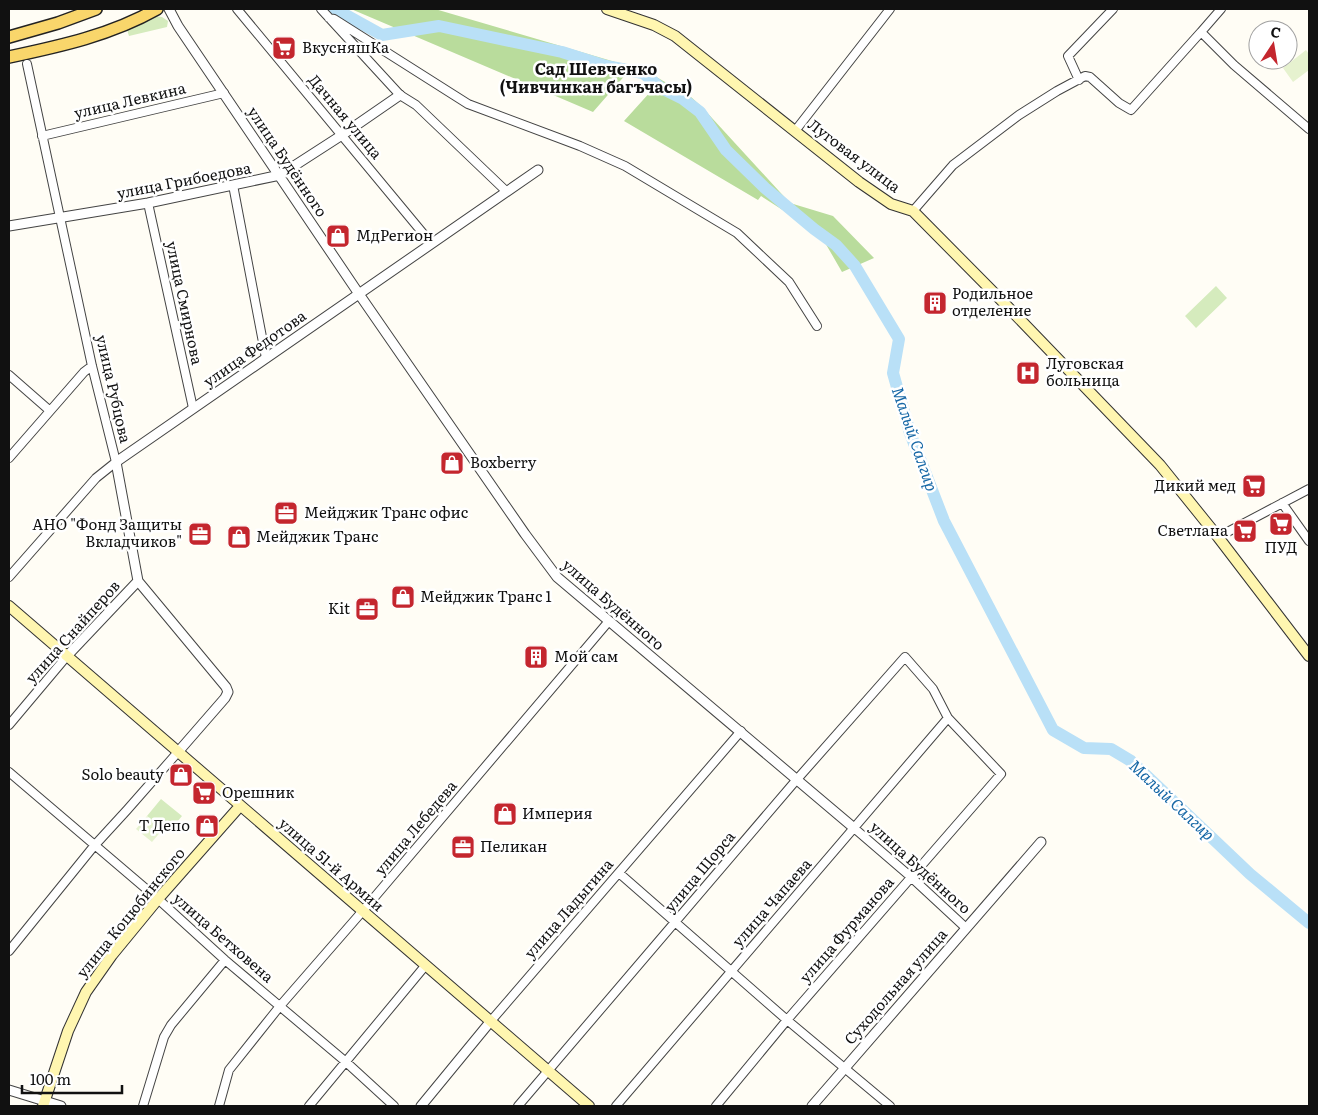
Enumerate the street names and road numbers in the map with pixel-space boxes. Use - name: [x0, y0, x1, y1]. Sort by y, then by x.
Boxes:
- street label: Дачная улица: [304, 69, 389, 164]
- street label: улица Левкина: [72, 75, 189, 124]
- street label: улица Будённого: [243, 101, 334, 221]
- street label: Луговая улица: [804, 112, 907, 198]
- street label: улица Грибоедова: [114, 155, 254, 204]
- street label: улица Смирнова: [161, 239, 210, 368]
- street label: улица Федотова: [198, 303, 311, 392]
- street label: улица Рубцова: [91, 332, 138, 446]
- street label: улица Будённого: [558, 553, 670, 655]
- street label: улица Снайперов: [19, 574, 125, 688]
- street label: улица Лебедева: [368, 774, 462, 880]
- street label: улица 51-й Армии: [274, 811, 390, 916]
- street label: улица Будённого: [865, 815, 977, 919]
- street label: улица Щорса: [658, 825, 740, 917]
- street label: улица Коцюбинского: [70, 842, 190, 982]
- street label: улица Ладыгина: [518, 852, 618, 963]
- street label: улица Чапаева: [726, 852, 817, 952]
- street label: улица Фурманова: [793, 870, 899, 987]
- street label: улица Бетховена: [168, 886, 280, 988]
- street label: Суходольная улица: [838, 922, 952, 1049]

